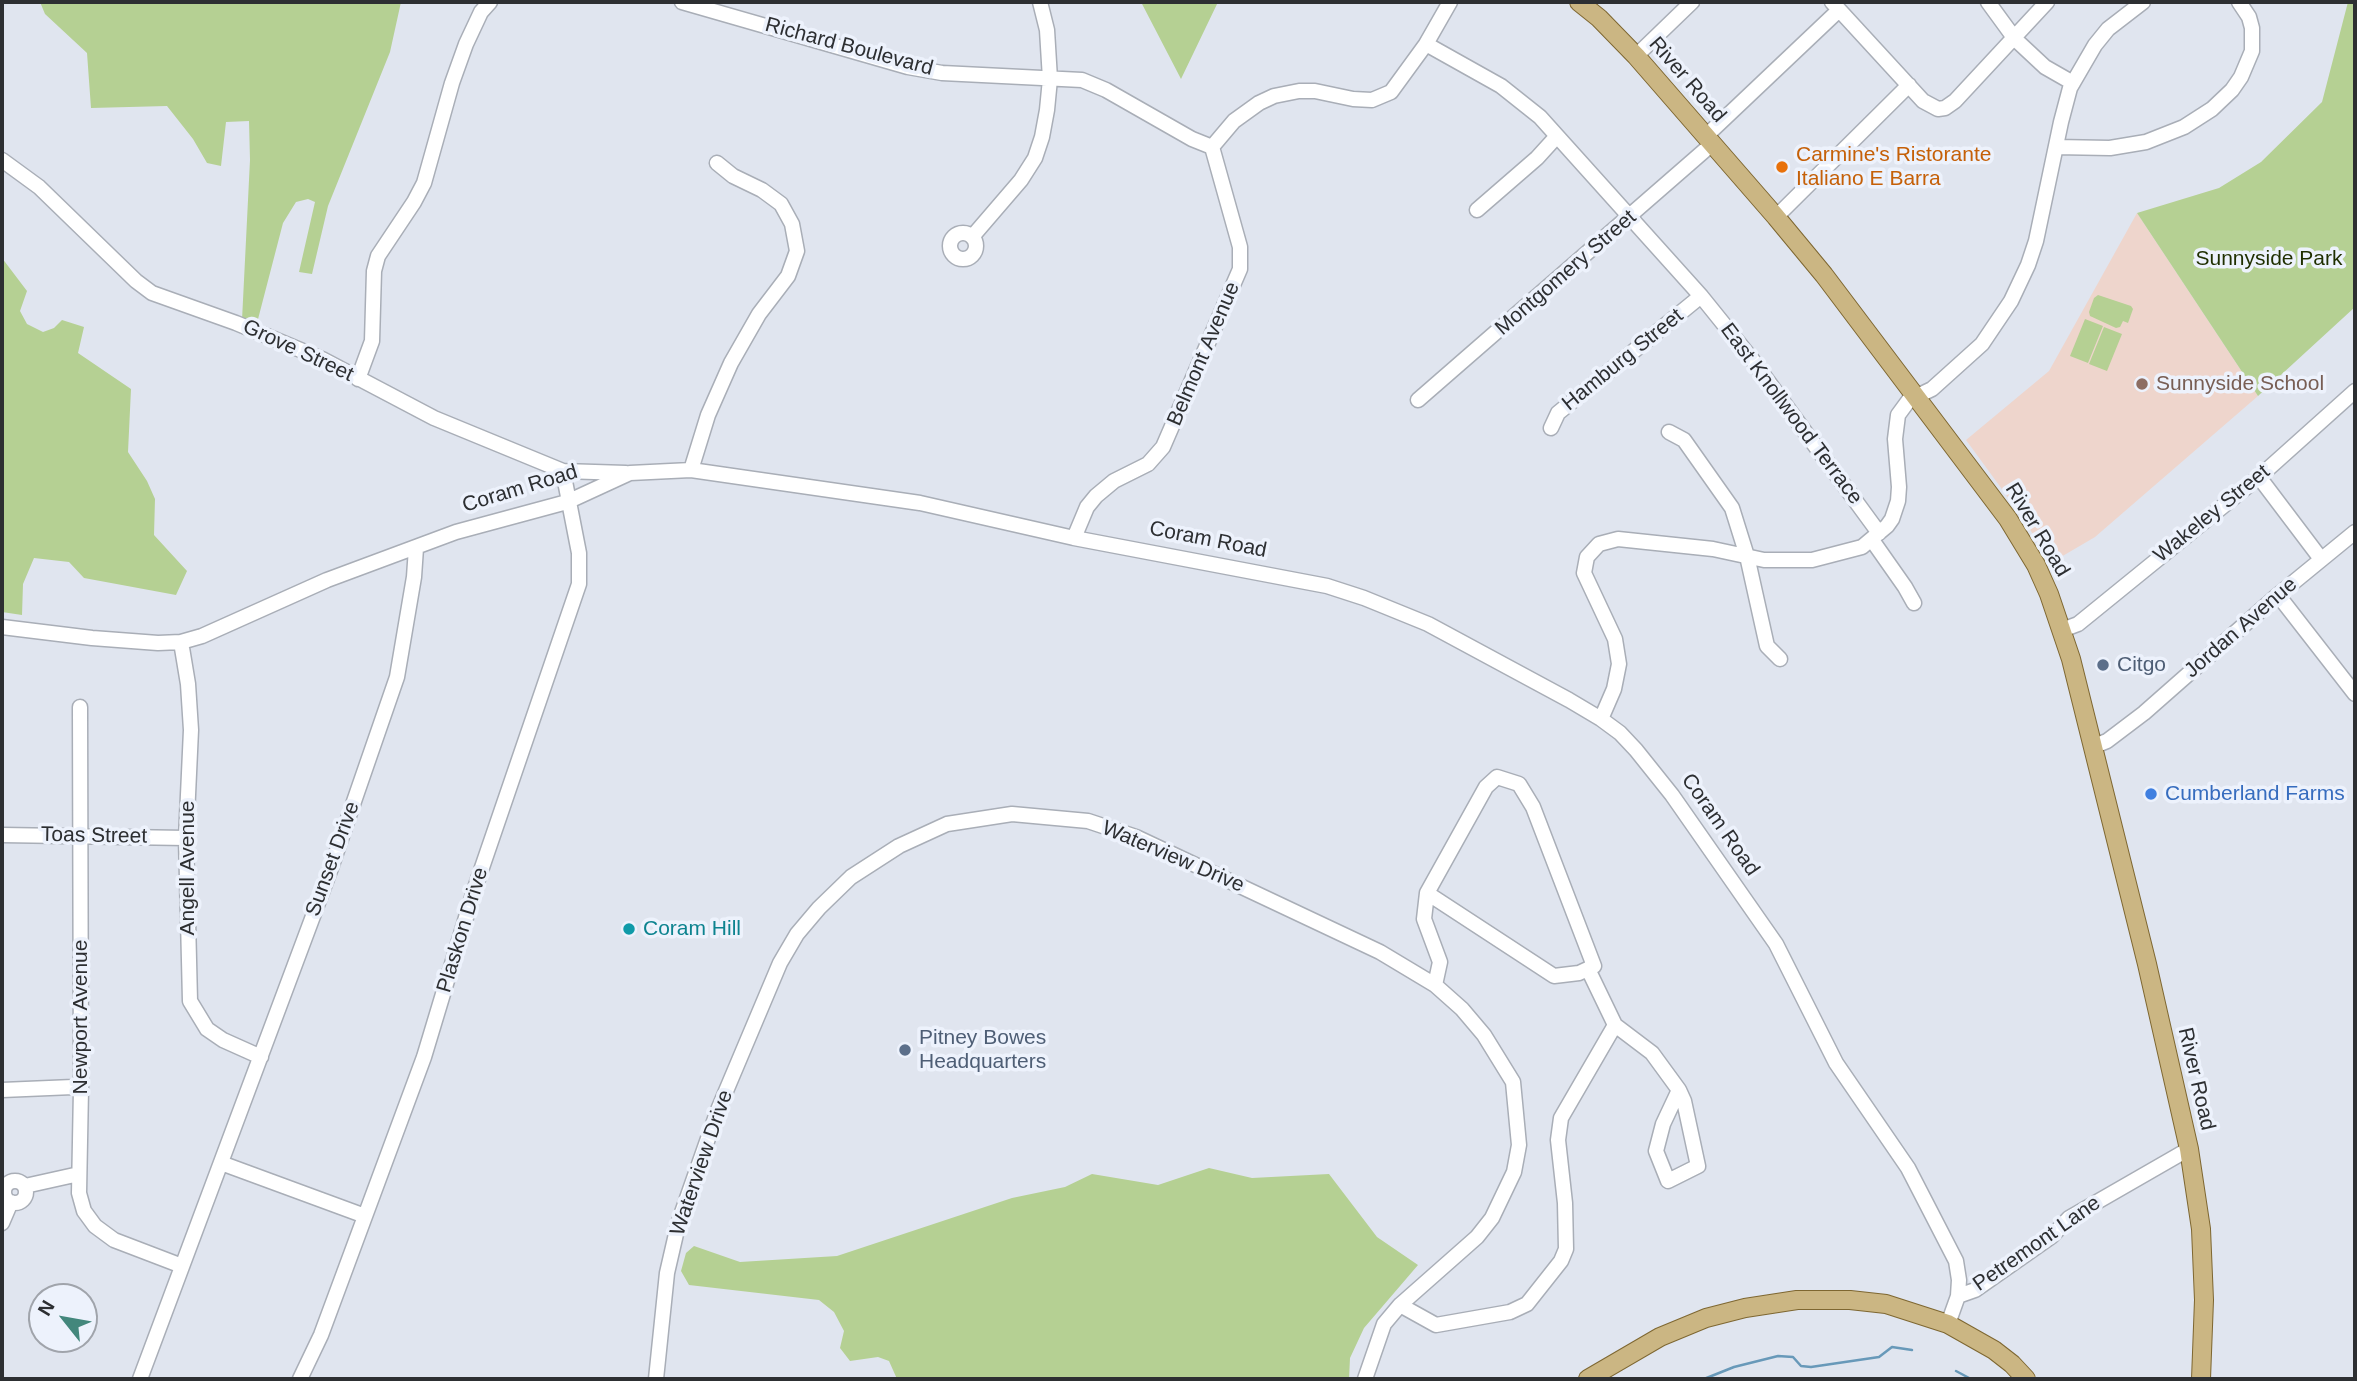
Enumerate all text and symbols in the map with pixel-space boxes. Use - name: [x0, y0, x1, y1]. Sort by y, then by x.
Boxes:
- street label: Richard Boulevard: [762, 12, 936, 82]
- street label: River Road: [1643, 32, 1731, 128]
- place label: Carmine's Ristorante Italiano E Barra: [1796, 142, 1991, 192]
- marker: Carmine's Ristorante Italiano E Barra: [1774, 159, 1790, 175]
- street label: Montgomery Street: [1490, 205, 1642, 341]
- park label: Sunnyside Park: [2195, 246, 2343, 272]
- street label: Belmont Avenue: [1162, 278, 1246, 430]
- street label: Hamburg Street: [1557, 304, 1689, 416]
- street label: Grove Street: [239, 314, 357, 388]
- street label: East Knollwood Terrace: [1715, 318, 1867, 510]
- place label: Sunnyside School: [2156, 371, 2324, 397]
- marker: Sunnyside School: [2134, 376, 2150, 392]
- street label: Coram Road: [459, 460, 581, 518]
- street label: Wakeley Street: [2149, 460, 2275, 568]
- street label: River Road: [1999, 478, 2075, 582]
- street label: Coram Road: [1147, 516, 1269, 564]
- street label: Jordan Avenue: [2180, 572, 2302, 684]
- place label: Citgo: [2117, 652, 2166, 678]
- marker: Citgo: [2095, 657, 2111, 673]
- street label: Coram Road: [1676, 769, 1764, 881]
- place label: Cumberland Farms: [2165, 781, 2345, 807]
- marker: Cumberland Farms: [2143, 786, 2159, 802]
- street label: Sunset Drive: [301, 798, 365, 920]
- street label: Angell Avenue: [175, 800, 201, 936]
- street label: Waterview Drive: [1098, 816, 1248, 898]
- street label: Toas Street: [41, 822, 147, 850]
- street label: Plaskon Drive: [432, 864, 494, 996]
- place label: Coram Hill: [643, 916, 741, 942]
- marker: Coram Hill: [621, 921, 637, 937]
- street label: Newport Avenue: [68, 940, 94, 1094]
- place label: Pitney Bowes Headquarters: [919, 1025, 1046, 1075]
- street label: River Road: [2172, 1025, 2220, 1133]
- marker: Pitney Bowes Headquarters: [897, 1042, 913, 1058]
- street label: Waterview Drive: [665, 1087, 739, 1239]
- street label: Petremont Lane: [1969, 1191, 2105, 1297]
- north arrow: [28, 1283, 98, 1353]
- text: N: [34, 1297, 59, 1319]

